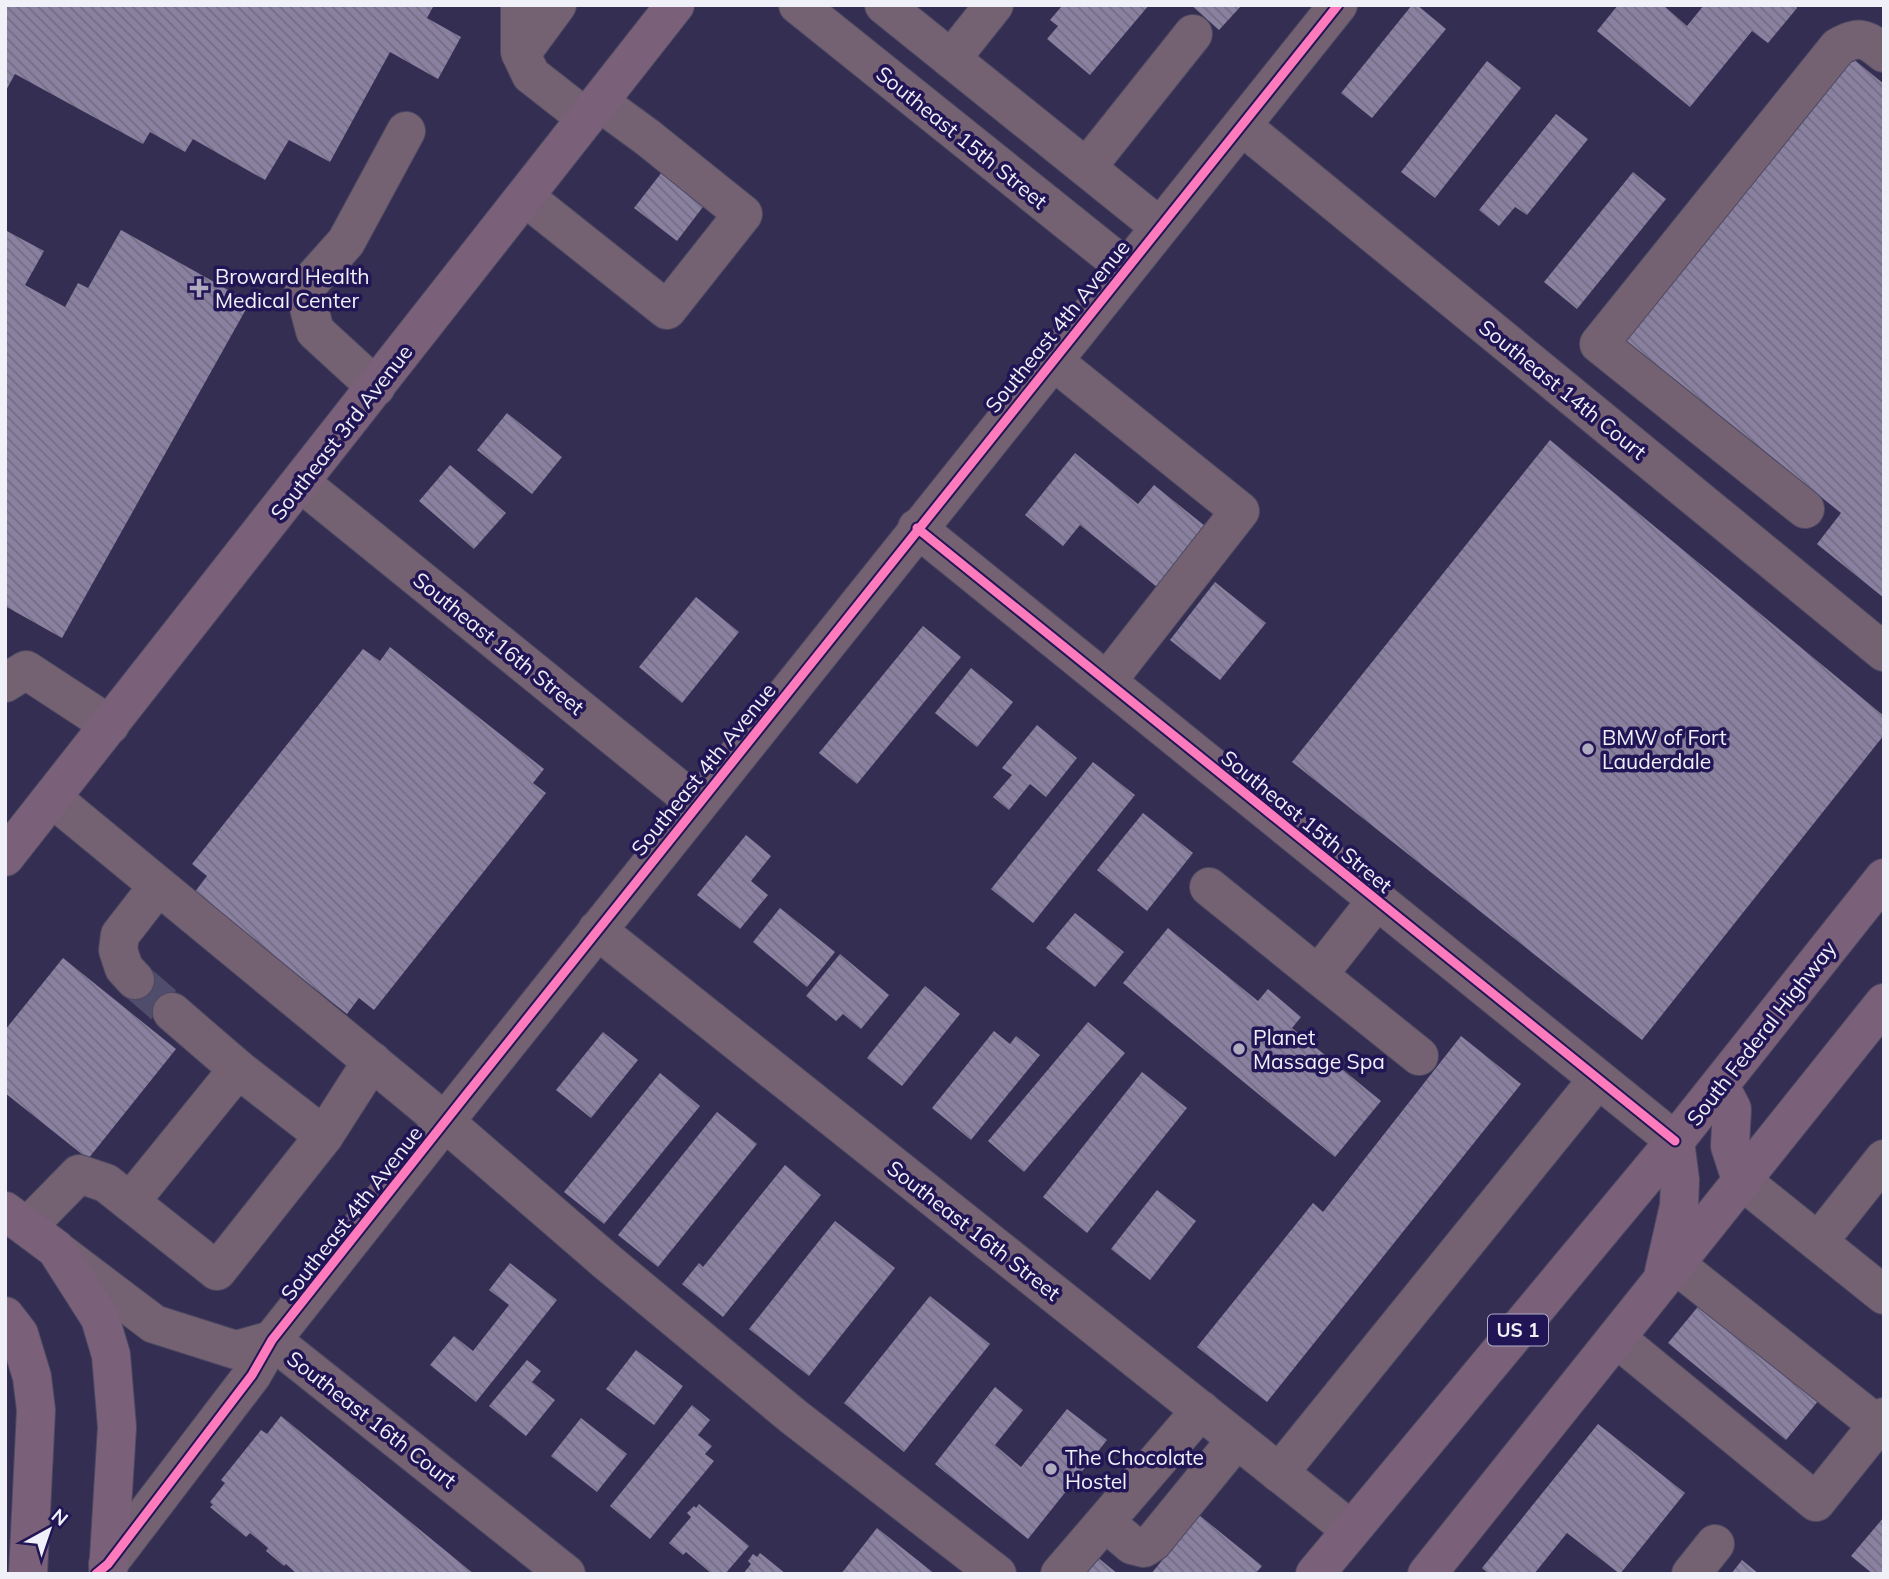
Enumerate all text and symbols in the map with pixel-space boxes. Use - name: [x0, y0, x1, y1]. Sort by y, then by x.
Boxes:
- street label: Southeast 15th Street: [871, 60, 1053, 214]
- street label: Southeast 4th Avenue: [979, 234, 1135, 418]
- place label: Broward Health Medical Center: [215, 263, 370, 313]
- marker: Broward Health Medical Center: [189, 278, 209, 298]
- street label: Southeast 14th Court: [1474, 314, 1652, 464]
- street label: Southeast 3rd Avenue: [264, 339, 418, 525]
- street label: Southeast 16th Street: [408, 566, 590, 720]
- street label: Southeast 4th Avenue: [625, 677, 781, 861]
- place label: BMW of Fort Lauderdale: [1602, 724, 1727, 774]
- marker: BMW of Fort Lauderdale: [1580, 741, 1596, 757]
- street label: Southeast 15th Street: [1216, 744, 1398, 898]
- street label: South Federal Highway: [1681, 935, 1841, 1131]
- place label: Planet Massage Spa: [1253, 1024, 1385, 1074]
- marker: Planet Massage Spa: [1231, 1041, 1247, 1057]
- street label: Southeast 4th Avenue: [275, 1120, 427, 1306]
- street label: Southeast 16th Street: [882, 1154, 1066, 1306]
- road number: US 1: [1488, 1314, 1548, 1346]
- street label: Southeast 16th Court: [282, 1345, 462, 1493]
- place label: The Chocolate Hostel: [1065, 1444, 1204, 1494]
- marker: The Chocolate Hostel: [1043, 1461, 1059, 1477]
- north arrow: [14, 1495, 84, 1565]
- text: N: [47, 1503, 73, 1531]

